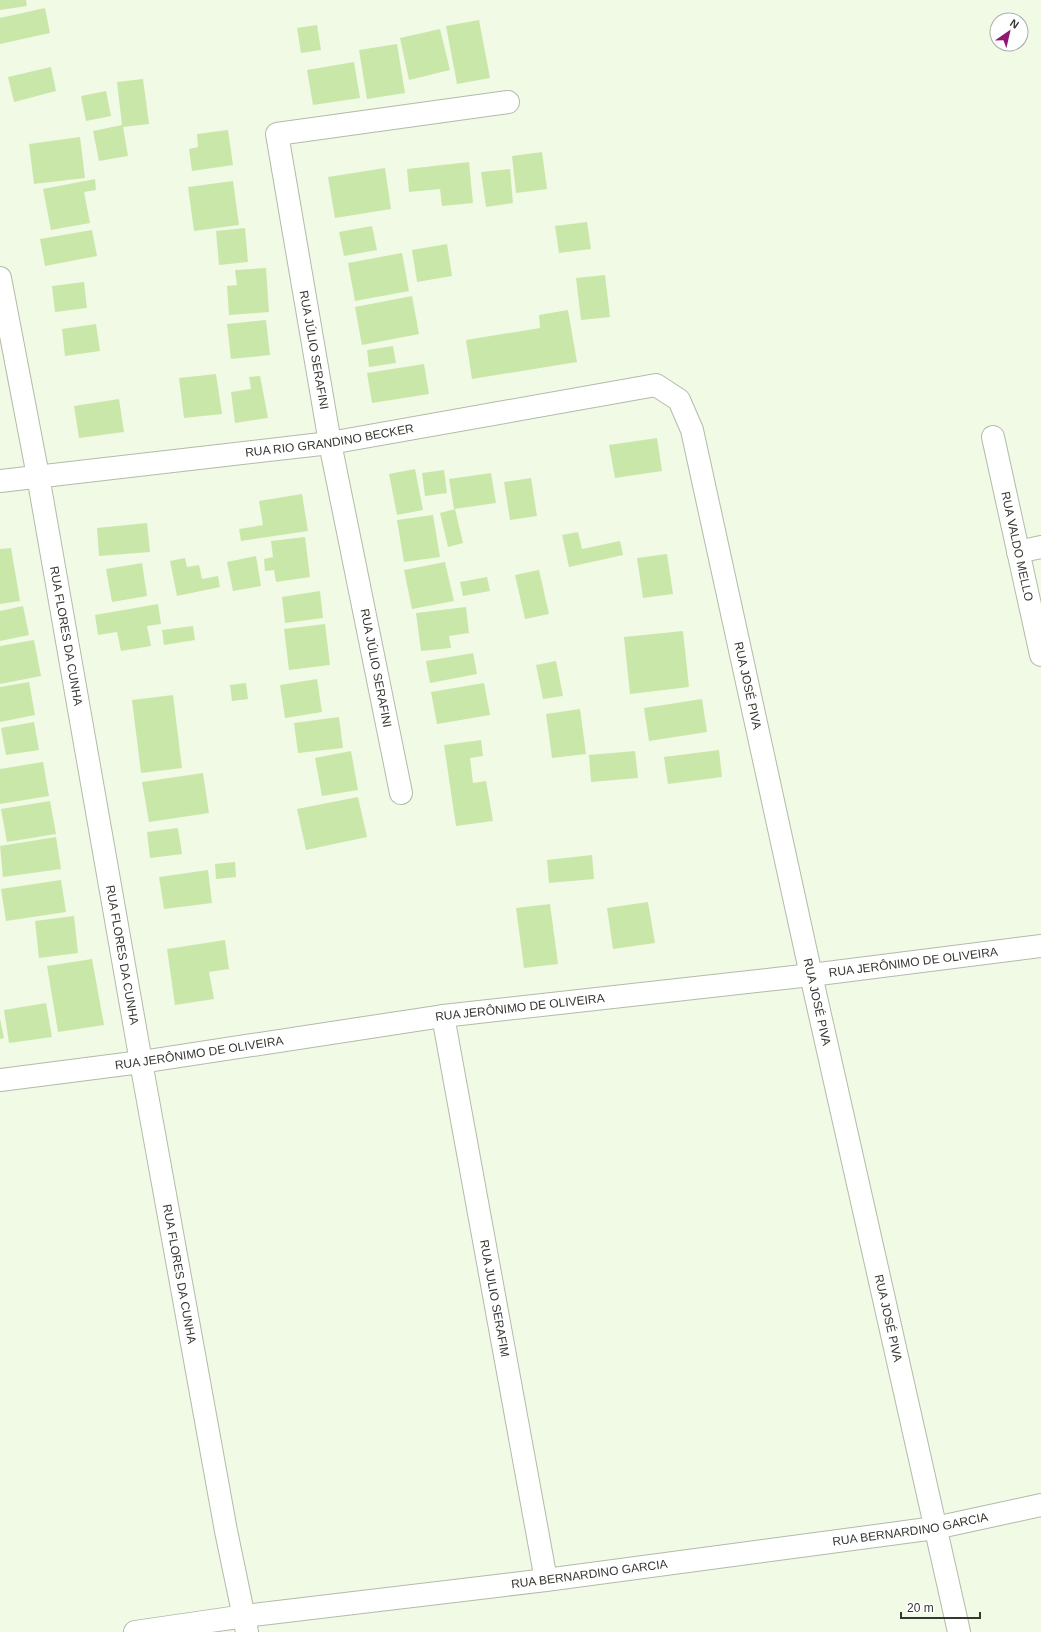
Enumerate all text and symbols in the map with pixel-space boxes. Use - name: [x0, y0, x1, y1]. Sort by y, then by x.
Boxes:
- north arrow: [989, 12, 1029, 52]
- text: N: [1008, 17, 1021, 31]
- street label: RUA JÚLIO SERAFINI: [297, 289, 332, 411]
- street label: RUA RIO GRANDINO BECKER: [244, 421, 415, 460]
- street label: RUA VALDO MELLO: [998, 490, 1036, 603]
- street label: RUA FLORES DA CUNHA: [47, 565, 85, 707]
- street label: RUA JÚLIO SERAFINI: [358, 607, 395, 729]
- street label: RUA JOSÉ PIVA: [731, 640, 764, 731]
- street label: RUA FLORES DA CUNHA: [103, 884, 141, 1026]
- street label: RUA JERÔNIMO DE OLIVEIRA: [828, 945, 999, 980]
- street label: RUA JOSÉ PIVA: [801, 957, 834, 1047]
- street label: RUA JERÔNIMO DE OLIVEIRA: [434, 991, 605, 1024]
- street label: RUA JERÔNIMO DE OLIVEIRA: [114, 1033, 284, 1072]
- street label: RUA FLORES DA CUNHA: [160, 1203, 199, 1345]
- street label: RUA JULIO SERAFIM: [477, 1239, 512, 1358]
- street label: RUA JOSÉ PIVA: [872, 1273, 905, 1363]
- street label: RUA BERNARDINO GARCIA: [831, 1510, 989, 1549]
- street label: RUA BERNARDINO GARCIA: [510, 1557, 668, 1591]
- scale bar: [901, 1594, 980, 1620]
- text: 20 m: [907, 1601, 934, 1615]

